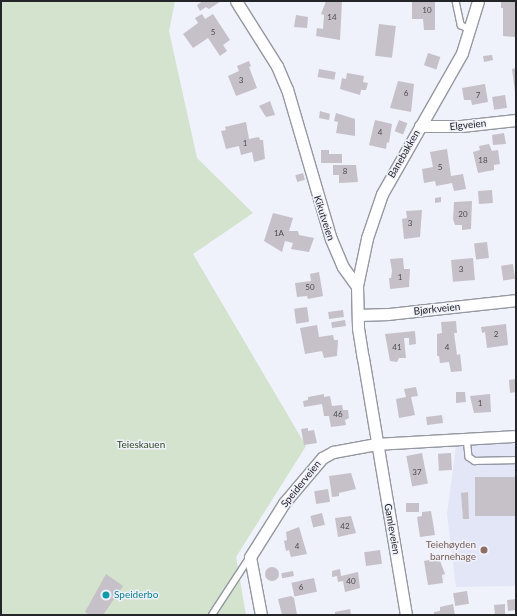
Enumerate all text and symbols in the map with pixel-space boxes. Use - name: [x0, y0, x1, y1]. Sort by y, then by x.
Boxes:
- house number: 10: [422, 6, 432, 16]
- house number: 14: [327, 13, 337, 23]
- house number: 5: [211, 28, 215, 38]
- house number: 3: [239, 76, 243, 86]
- house number: 6: [404, 89, 408, 99]
- house number: 7: [476, 91, 480, 101]
- street label: Elgveien: [449, 117, 487, 133]
- house number: 4: [378, 128, 382, 138]
- street label: Banebakken: [385, 128, 423, 180]
- house number: 1: [243, 139, 247, 149]
- house number: 18: [478, 156, 488, 166]
- house number: 5: [438, 163, 442, 173]
- house number: 8: [343, 167, 347, 177]
- street label: Kikutveien: [311, 194, 337, 242]
- house number: 20: [458, 210, 468, 220]
- house number: 3: [408, 219, 412, 229]
- house number: 1A: [274, 229, 284, 239]
- house number: 3: [459, 265, 463, 275]
- house number: 1: [398, 273, 402, 283]
- house number: 50: [305, 283, 315, 293]
- street label: Bjørkveien: [413, 301, 461, 317]
- house number: 2: [494, 330, 498, 340]
- house number: 41: [392, 343, 402, 353]
- house number: 4: [445, 343, 449, 353]
- house number: 1: [478, 399, 482, 409]
- house number: 46: [333, 410, 343, 420]
- park label: Teieskauen: [117, 439, 165, 451]
- street label: Speiderveien: [279, 458, 323, 510]
- house number: 37: [412, 468, 422, 478]
- street label: Gamleveien: [382, 503, 402, 555]
- house number: 42: [340, 522, 350, 532]
- place label: Teiehøyden barnehage: [426, 538, 476, 562]
- house number: 4: [295, 542, 299, 552]
- marker: Teiehøyden barnehage: [479, 545, 489, 555]
- house number: 40: [346, 577, 356, 587]
- house number: 6: [299, 583, 303, 593]
- place label: Speiderbo: [114, 589, 158, 601]
- marker: Speiderbo: [101, 590, 111, 600]

